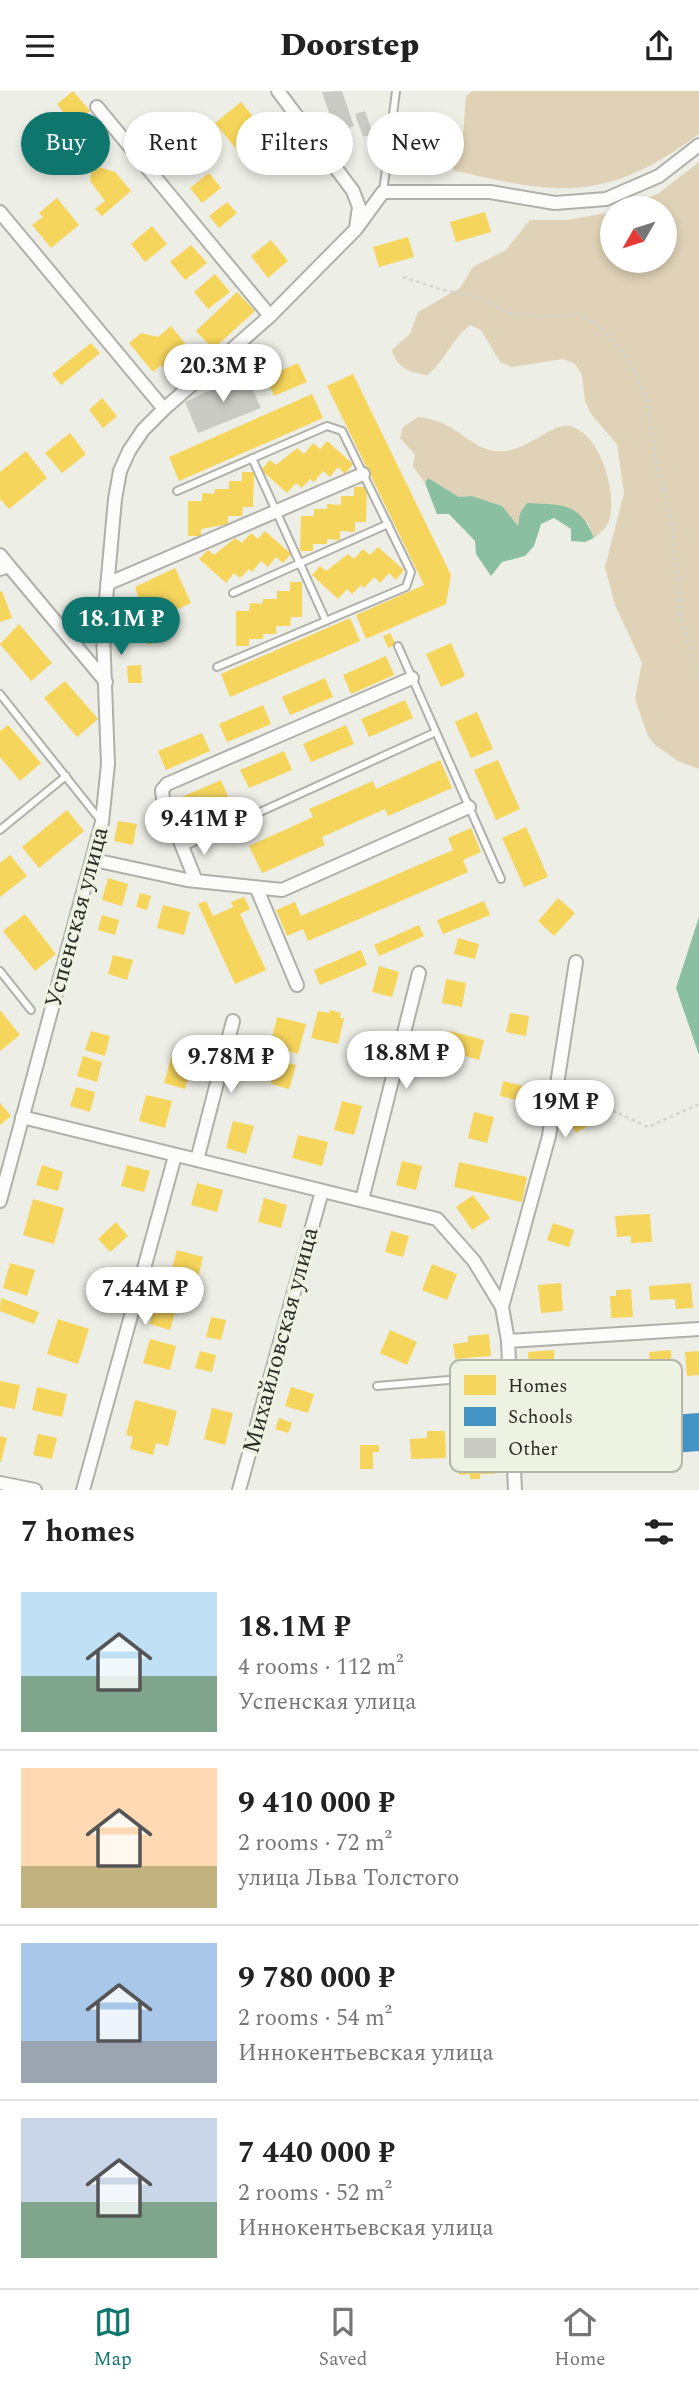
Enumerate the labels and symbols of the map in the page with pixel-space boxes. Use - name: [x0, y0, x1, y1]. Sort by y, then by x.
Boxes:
- north arrow: [600, 196, 677, 273]
- pin: 20.3M ₽: [158, 345, 288, 404]
- pin: 18.1M ₽: [56, 597, 186, 657]
- pin: 9.41M ₽: [139, 797, 269, 857]
- street label: Успенская улица: [35, 822, 119, 1012]
- pin: 18.8M ₽: [341, 1031, 471, 1091]
- pin: 9.78M ₽: [166, 1035, 296, 1095]
- pin: 19M ₽: [516, 1081, 614, 1140]
- street label: Михайловская улица: [233, 1223, 329, 1458]
- pin: 7.44M ₽: [80, 1267, 210, 1327]
- legend: [450, 1360, 682, 1472]
- text: Homes: [508, 1372, 567, 1401]
- text: Schools: [508, 1403, 573, 1432]
- text: Other: [508, 1435, 558, 1464]

